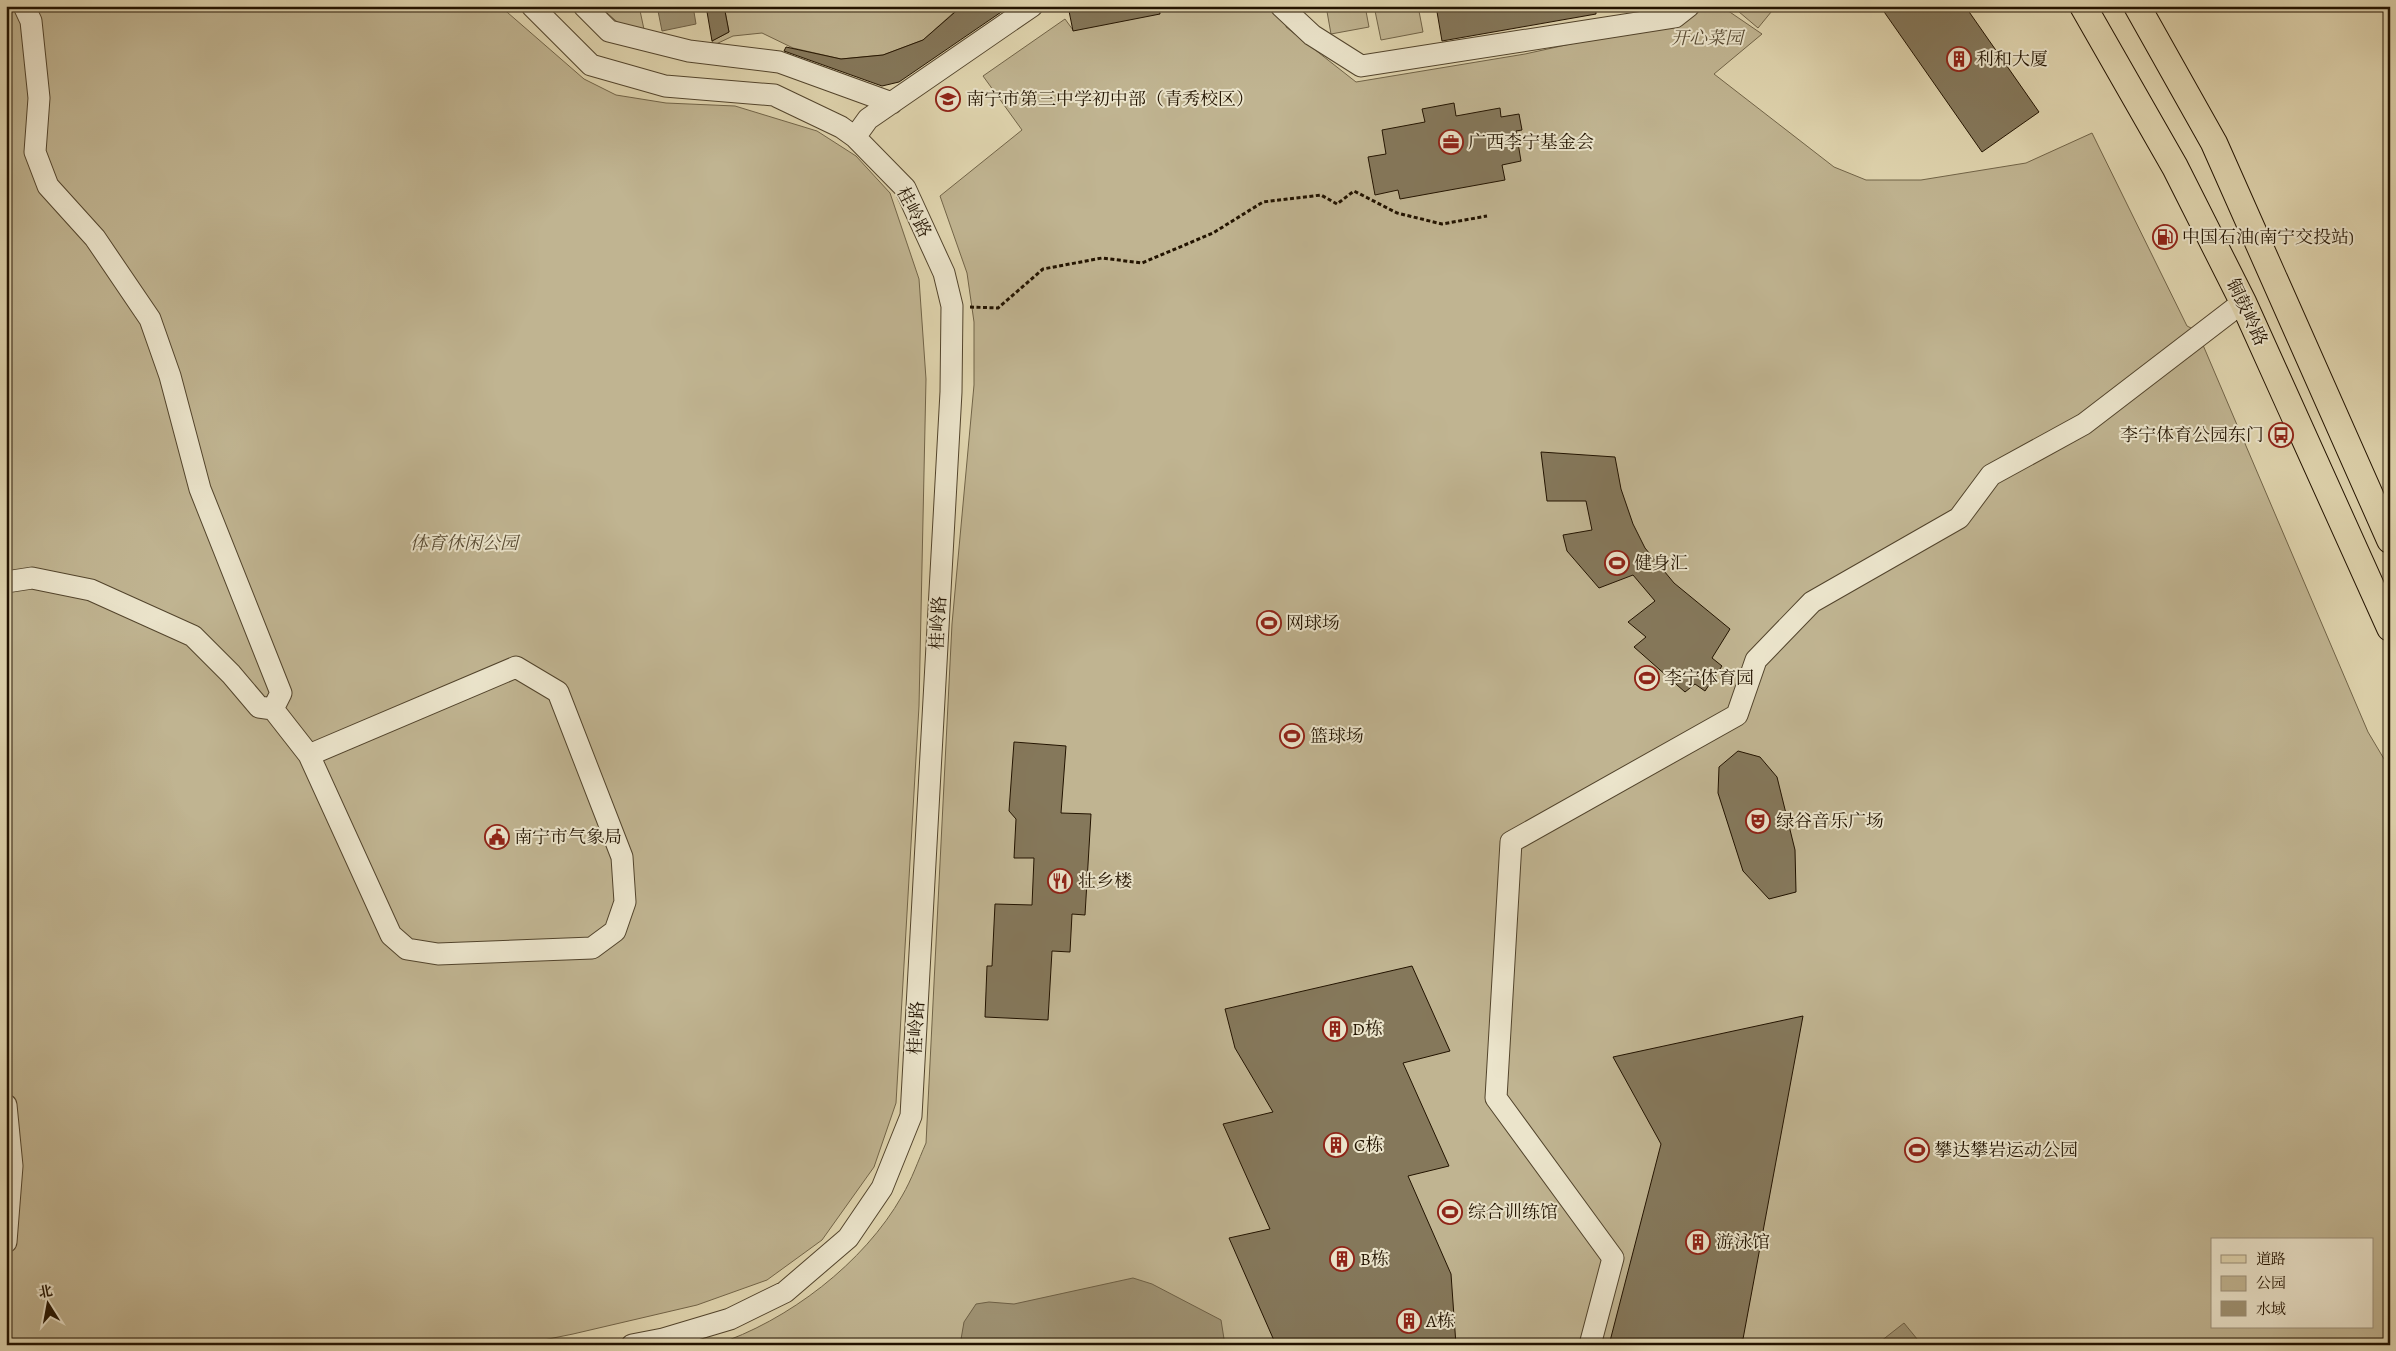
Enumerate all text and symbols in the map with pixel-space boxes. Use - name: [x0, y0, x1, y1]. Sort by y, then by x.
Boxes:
- park label: 开心菜园: [1671, 26, 1746, 50]
- building icon: 利和大厦: [1946, 46, 1972, 72]
- place label: 利和大厦: [1976, 47, 2048, 71]
- school or university icon: 南宁市第三中学初中部（青秀校区）: [935, 86, 961, 112]
- place label: 南宁市第三中学初中部（青秀校区）: [966, 87, 1254, 111]
- office icon: 广西李宁基金会: [1438, 129, 1464, 155]
- place label: 广西李宁基金会: [1468, 130, 1594, 154]
- street label: 桂岭路: [891, 182, 937, 242]
- fuel station icon: 中国石油(南宁交投站): [2152, 224, 2178, 250]
- place label: 中国石油(南宁交投站): [2182, 225, 2354, 249]
- street label: 铜鼓岭路: [2221, 274, 2273, 350]
- bus stop icon: 李宁体育公园东门: [2268, 422, 2294, 448]
- place label: 李宁体育公园东门: [2120, 423, 2264, 447]
- park label: 体育休闲公园: [410, 531, 521, 555]
- sports icon: 健身汇: [1604, 550, 1630, 576]
- place label: 健身汇: [1634, 551, 1688, 575]
- street label: 桂岭路: [925, 595, 951, 651]
- sports icon: 网球场: [1256, 610, 1282, 636]
- place label: 网球场: [1286, 611, 1340, 635]
- sports icon: 李宁体育园: [1634, 665, 1660, 691]
- place label: 李宁体育园: [1664, 666, 1754, 690]
- sports icon: 篮球场: [1279, 723, 1305, 749]
- place label: 篮球场: [1310, 724, 1364, 748]
- theatre icon: 绿谷音乐广场: [1745, 808, 1771, 834]
- place label: 绿谷音乐广场: [1776, 809, 1884, 833]
- public building icon: 南宁市气象局: [484, 824, 510, 850]
- place label: 南宁市气象局: [514, 825, 622, 849]
- restaurant icon: 壮乡楼: [1047, 868, 1073, 894]
- place label: 壮乡楼: [1078, 869, 1132, 893]
- street label: 桂岭路: [903, 1000, 929, 1056]
- building icon: D栋: [1322, 1016, 1348, 1042]
- place label: D栋: [1352, 1017, 1383, 1041]
- building icon: C栋: [1323, 1132, 1349, 1158]
- place label: C栋: [1354, 1133, 1383, 1157]
- sports icon: 攀达攀岩运动公园: [1904, 1137, 1930, 1163]
- place label: 攀达攀岩运动公园: [1934, 1138, 2078, 1162]
- sports icon: 综合训练馆: [1437, 1199, 1463, 1225]
- place label: 综合训练馆: [1468, 1200, 1558, 1224]
- building icon: 游泳馆: [1685, 1229, 1711, 1255]
- place label: 游泳馆: [1716, 1230, 1770, 1254]
- legend: [2211, 1238, 2374, 1328]
- building icon: B栋: [1329, 1246, 1355, 1272]
- place label: B栋: [1360, 1247, 1389, 1271]
- text: 道路: [2256, 1249, 2286, 1269]
- text: 公园: [2256, 1273, 2286, 1293]
- north arrow: [22, 1278, 72, 1328]
- text: 北: [37, 1281, 54, 1302]
- text: 水域: [2256, 1299, 2286, 1319]
- building icon: A栋: [1396, 1308, 1422, 1334]
- place label: A栋: [1425, 1309, 1455, 1333]

